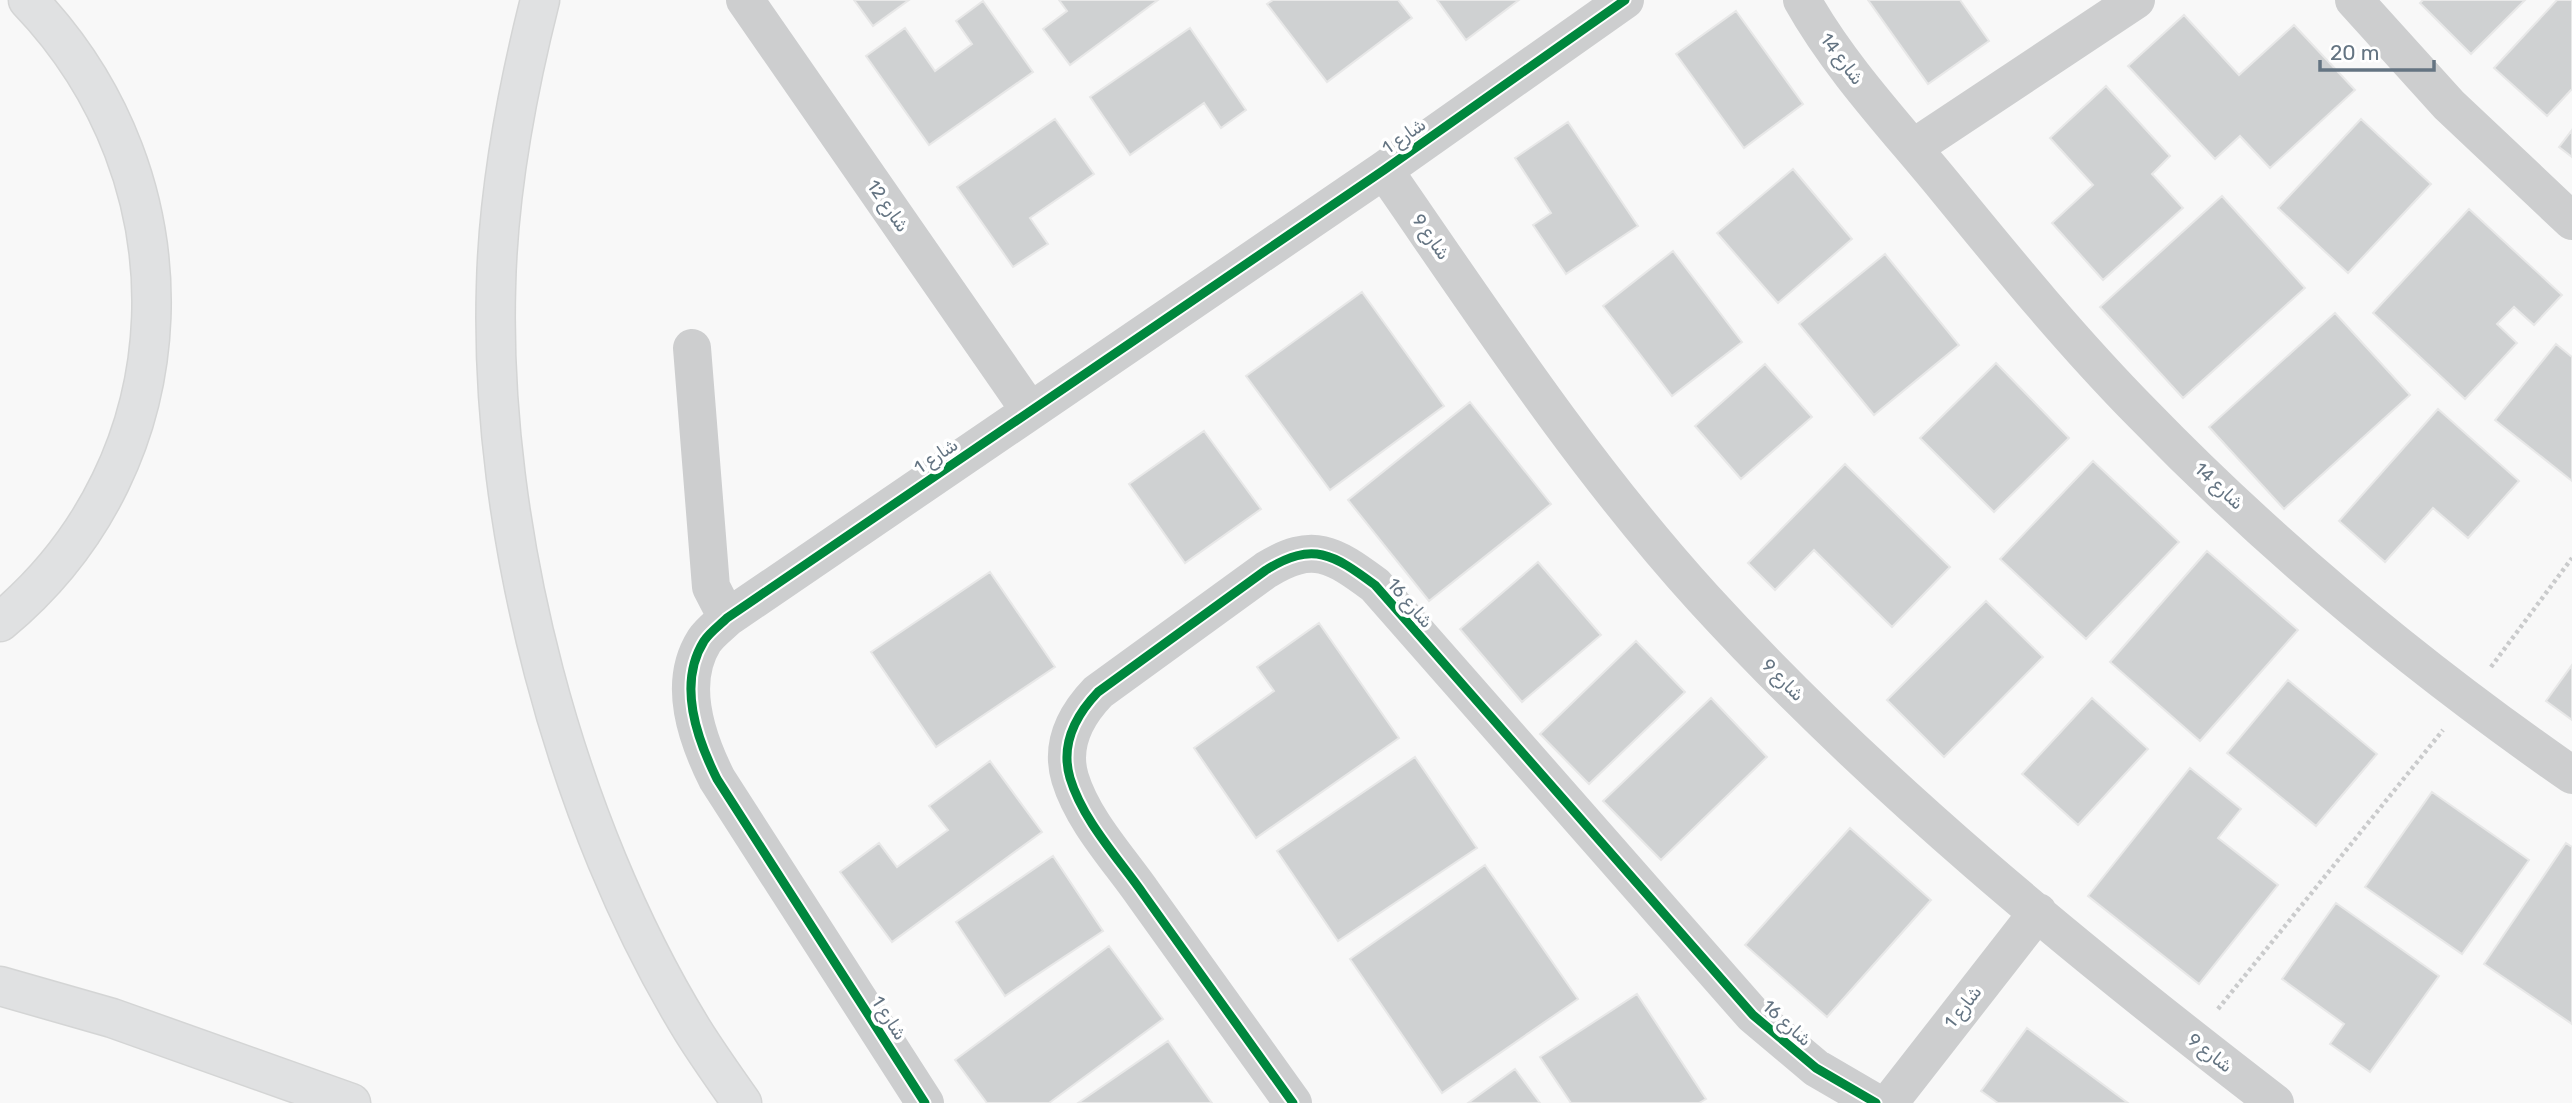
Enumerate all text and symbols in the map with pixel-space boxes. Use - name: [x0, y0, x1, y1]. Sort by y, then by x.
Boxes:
- scale bar: [2320, 28, 2434, 72]
- street label: شارع 14: [1815, 29, 1869, 90]
- text: 20 m: [2330, 40, 2379, 65]
- street label: شارع 1: [1378, 113, 1431, 160]
- street label: شارع 12: [861, 176, 914, 237]
- street label: شارع 9: [1407, 210, 1455, 265]
- street label: شارع 1: [910, 433, 963, 479]
- street label: شارع 14: [2189, 458, 2248, 515]
- street label: شارع 16: [1382, 574, 1438, 633]
- street label: شارع 9: [1756, 654, 1809, 707]
- street label: شارع 1: [1940, 981, 1987, 1033]
- street label: شارع 1: [866, 992, 911, 1045]
- street label: شارع 16: [1757, 995, 1816, 1052]
- street label: شارع 9: [2183, 1029, 2237, 1078]

